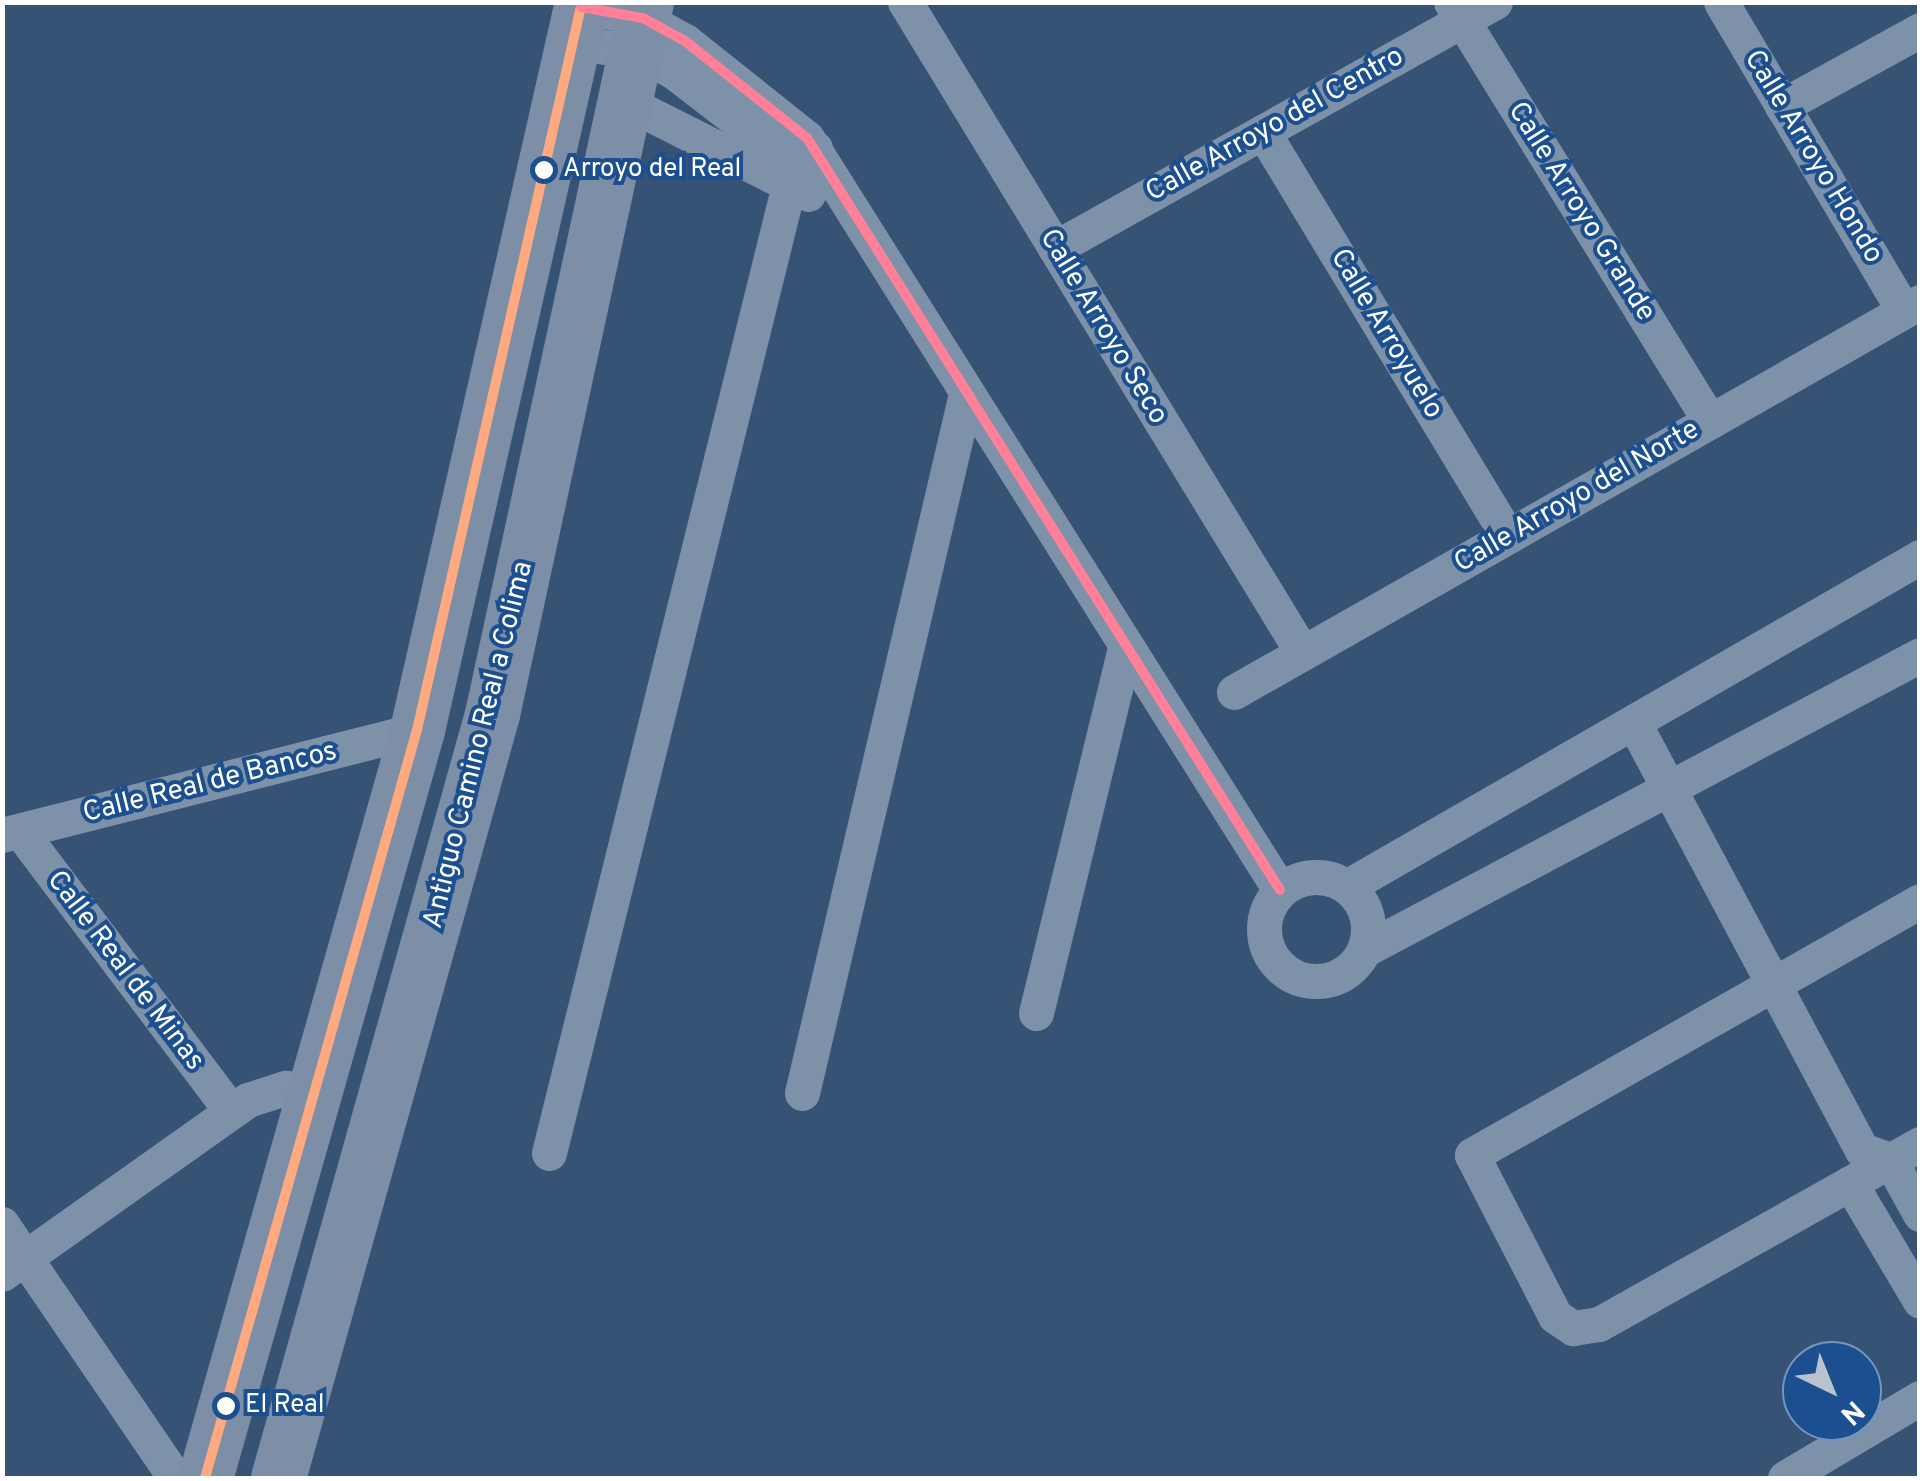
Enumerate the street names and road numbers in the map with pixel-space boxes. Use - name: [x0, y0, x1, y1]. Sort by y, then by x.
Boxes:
- street label: Calle Arroyo del Centro: [1140, 40, 1410, 210]
- street label: Calle Arroyo Hondo: [1736, 44, 1890, 270]
- street label: Calle Arroyo Grande: [1500, 96, 1662, 328]
- street label: Calle Arroyo Seco: [1031, 223, 1175, 431]
- street label: Calle Arroyuelo: [1322, 243, 1450, 425]
- street label: Calle Arroyo del Norte: [1448, 413, 1706, 581]
- street label: Antiguo Camino Real a Colima: [417, 558, 541, 932]
- street label: Calle Real de Bancos: [79, 735, 341, 831]
- street label: Calle Real de Minas: [39, 864, 211, 1078]

